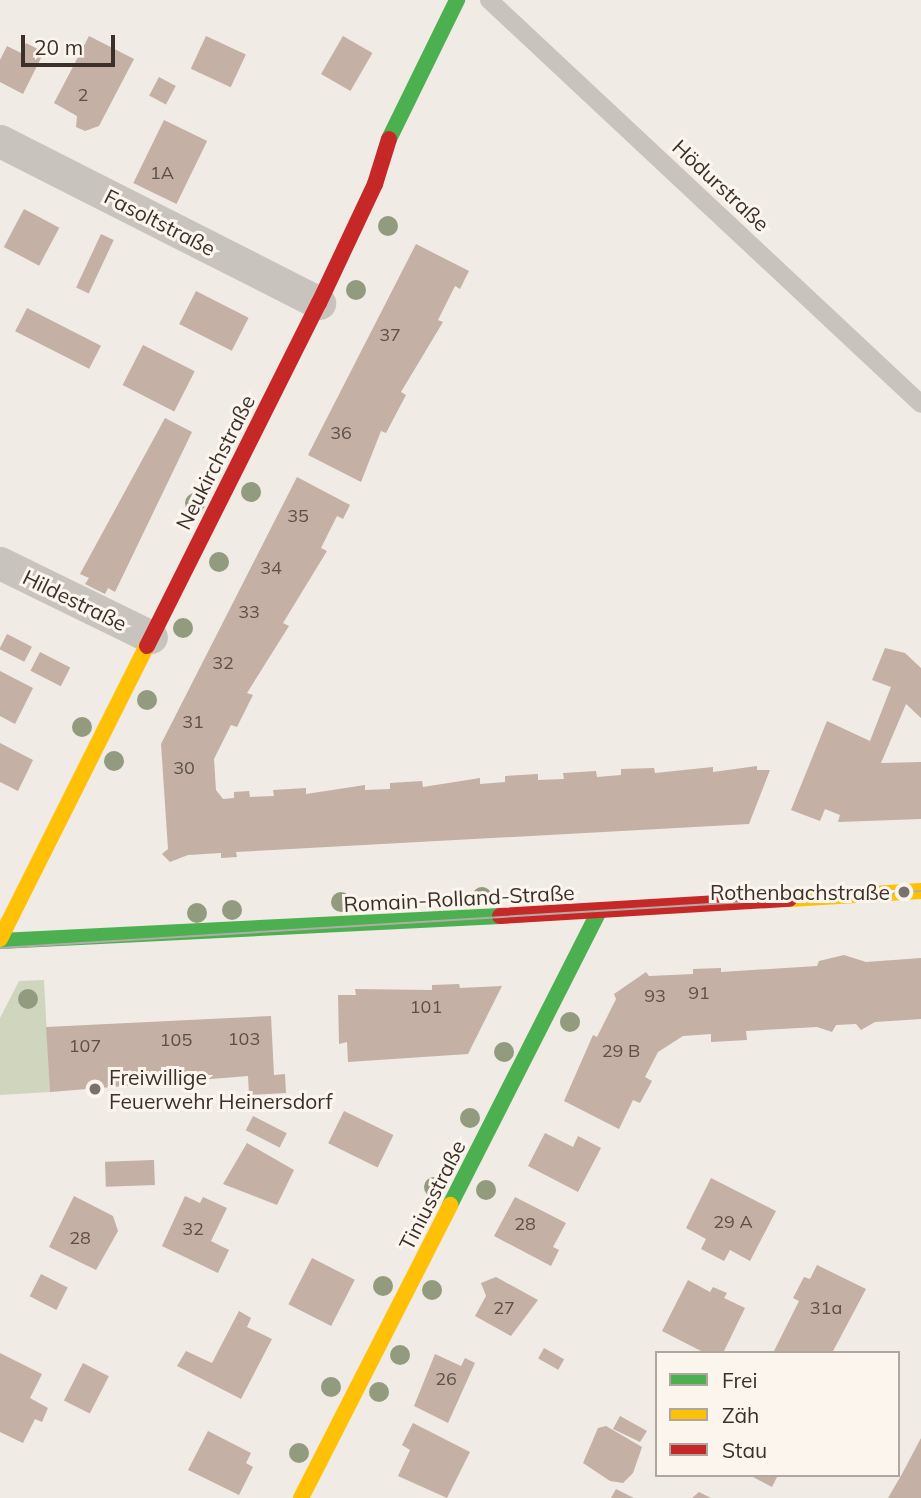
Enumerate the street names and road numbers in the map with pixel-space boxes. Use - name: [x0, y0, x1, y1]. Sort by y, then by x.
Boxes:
- street label: Hödurstraße: [667, 134, 775, 236]
- street label: Fasoltstraße: [100, 183, 220, 261]
- street label: Neukirchstraße: [170, 390, 260, 534]
- street label: Hildestraße: [19, 564, 131, 636]
- street label: Romain-Rolland-Straße: [343, 879, 575, 917]
- street label: Tiniusstraße: [394, 1136, 470, 1254]

